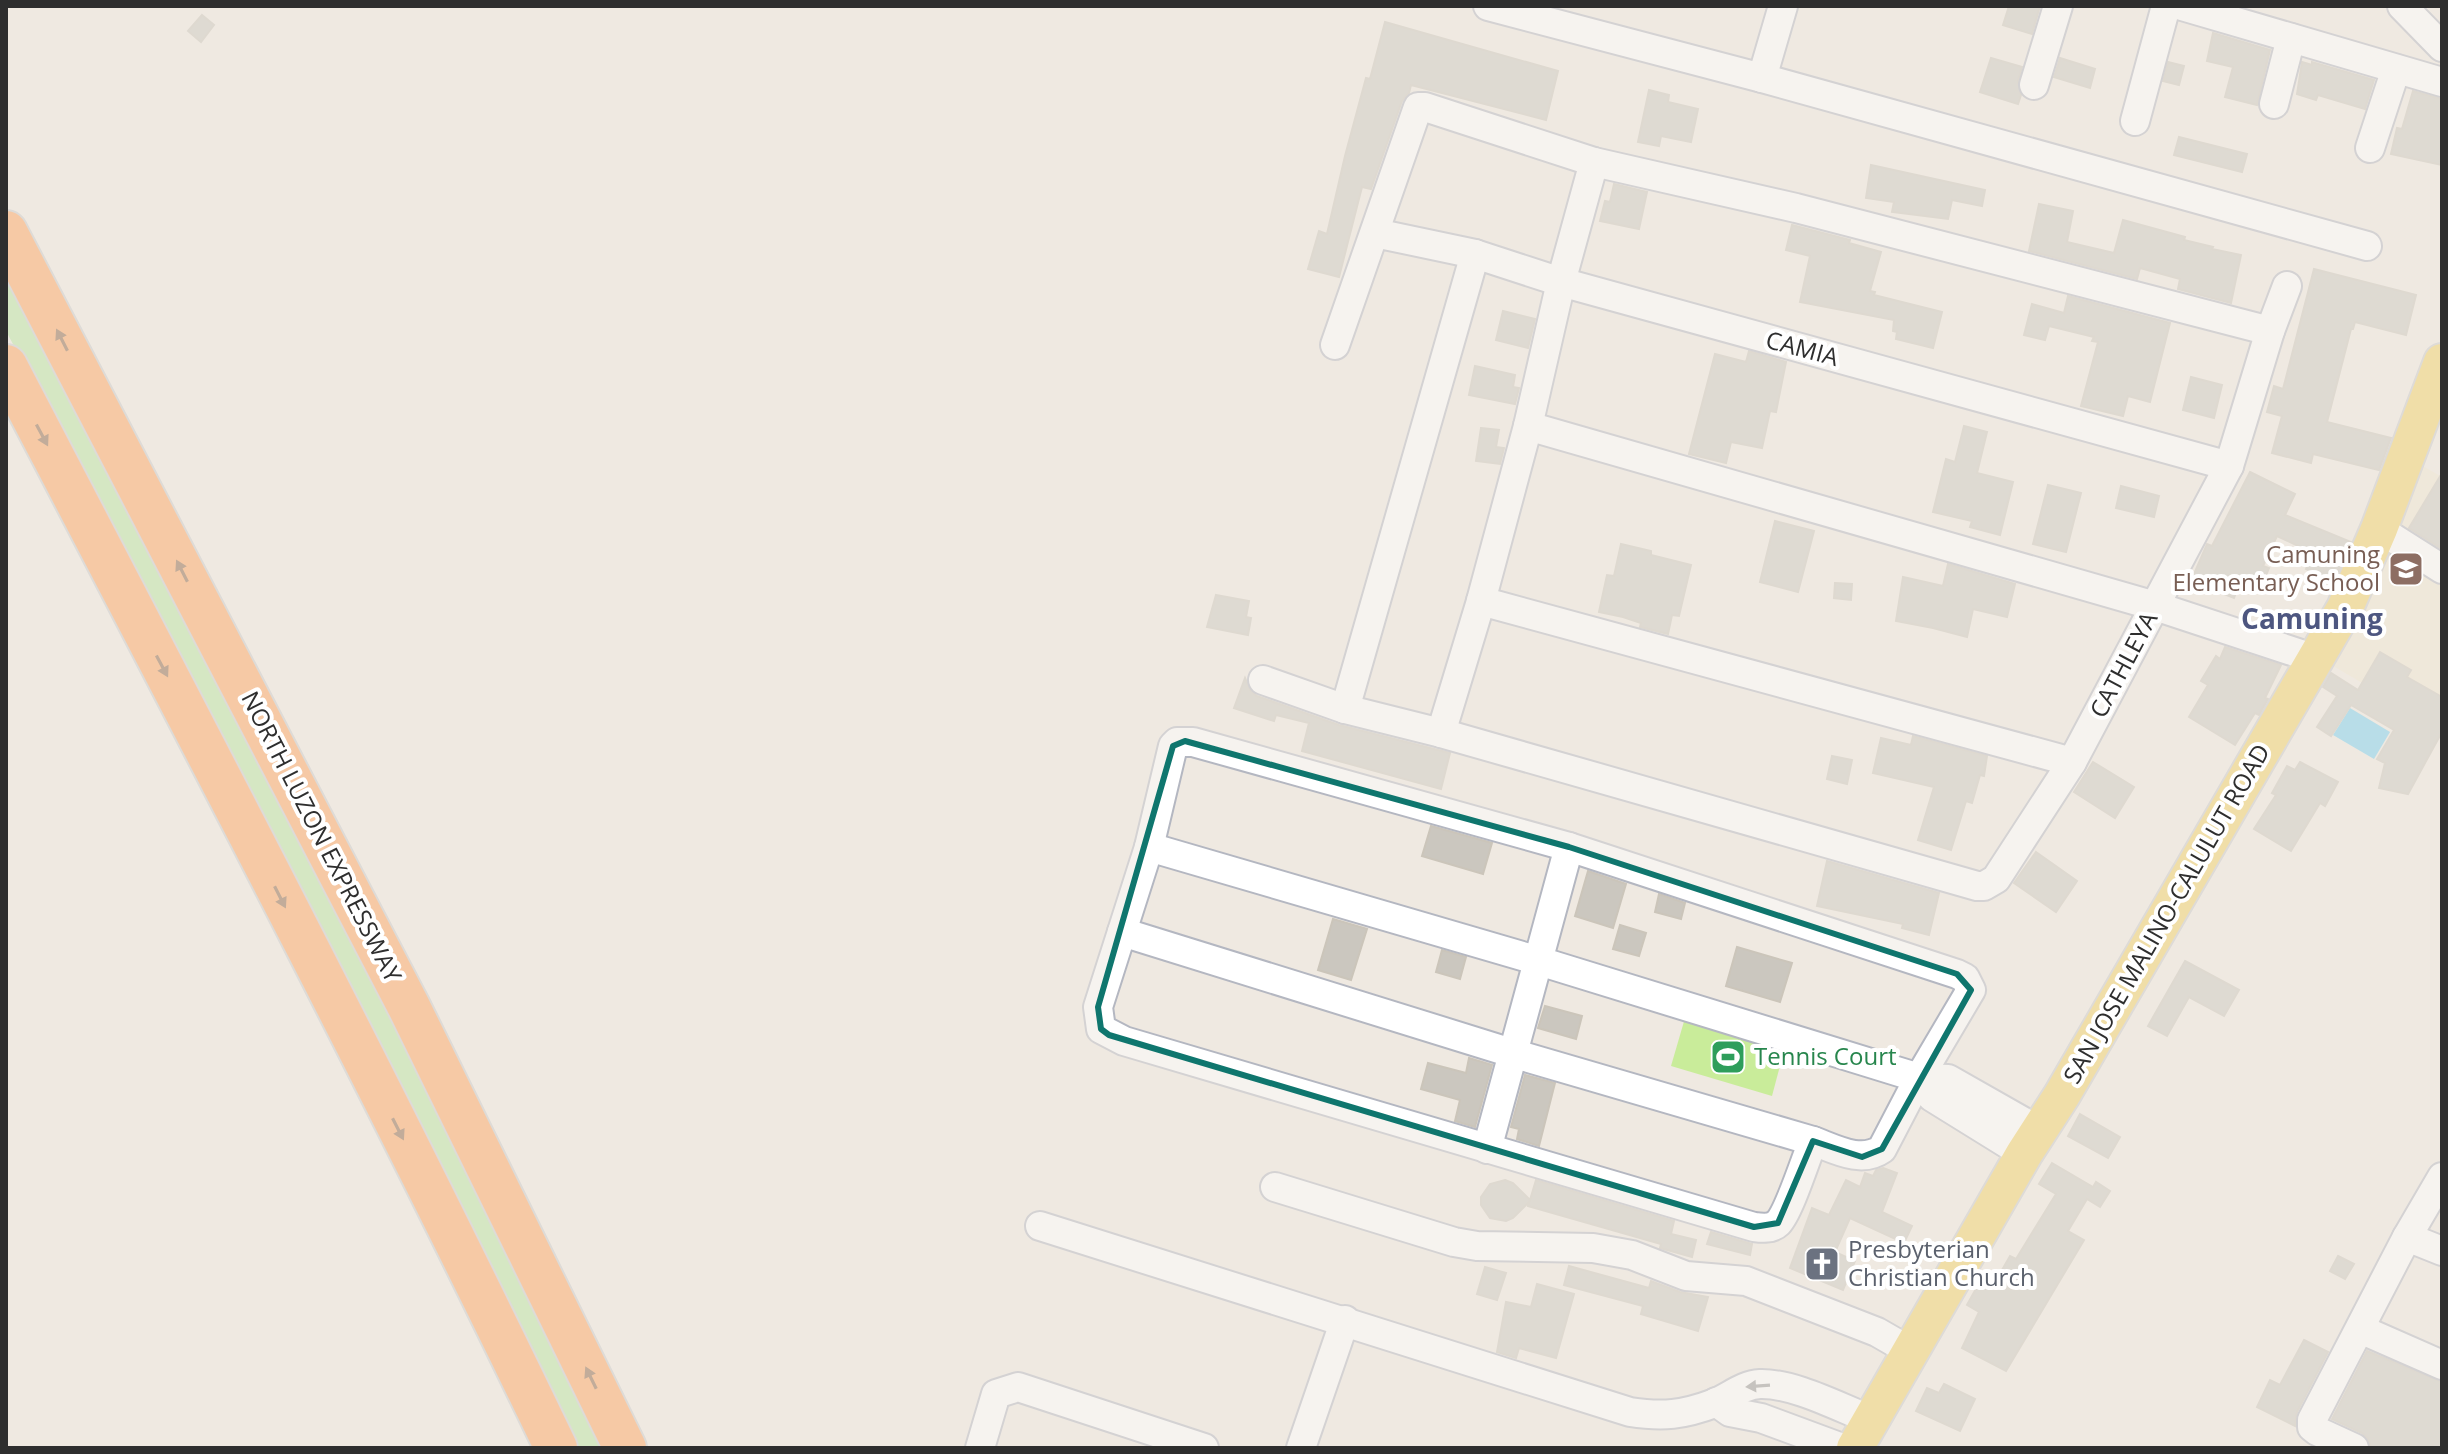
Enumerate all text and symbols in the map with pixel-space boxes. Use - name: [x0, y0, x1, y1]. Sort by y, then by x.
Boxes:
- street label: CAMIA: [1762, 322, 1843, 373]
- one-way arrow: [56, 329, 70, 351]
- one-way arrow: [35, 424, 49, 446]
- place label: Camuning Elementary School: [2172, 537, 2380, 598]
- school or university icon: Camuning Elementary School: [2387, 550, 2425, 588]
- one-way arrow: [176, 559, 189, 582]
- district label: Camuning: [2241, 599, 2383, 637]
- street label: CATHLEYA: [2081, 605, 2165, 723]
- one-way arrow: [156, 654, 169, 677]
- street label: NORTH LUZON EXPRESSWAY: [234, 685, 410, 988]
- street label: SAN JOSE MALINO-CALULUT ROAD: [2055, 738, 2277, 1089]
- one-way arrow: [274, 886, 287, 909]
- sports icon: Tennis Court: [1709, 1038, 1747, 1076]
- place label: Tennis Court: [1754, 1039, 1897, 1072]
- one-way arrow: [391, 1118, 404, 1141]
- place label: Presbyterian Christian Church: [1848, 1232, 2035, 1293]
- church icon: Presbyterian Christian Church: [1803, 1245, 1841, 1283]
- one-way arrow: [584, 1366, 598, 1389]
- one-way arrow: [1745, 1380, 1770, 1393]

